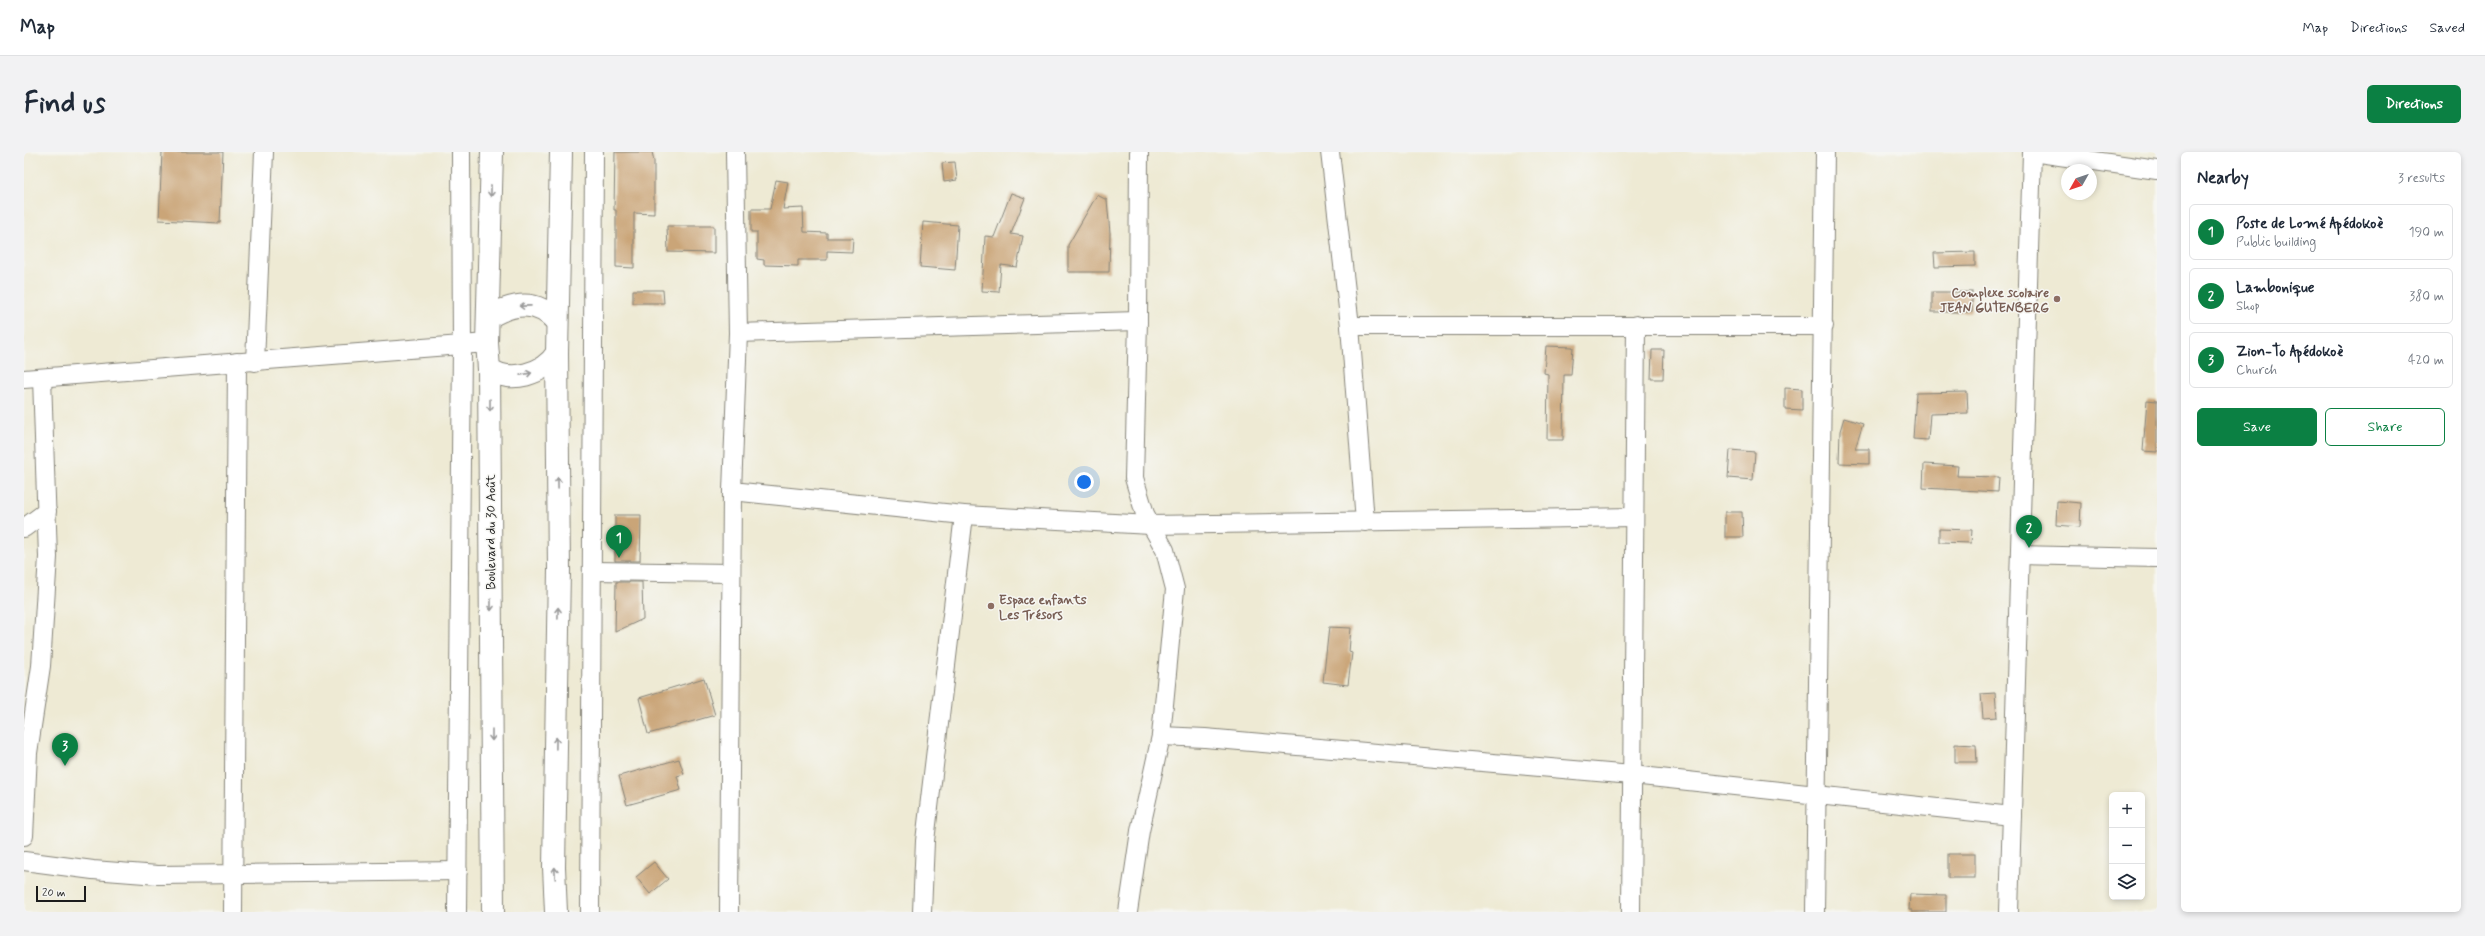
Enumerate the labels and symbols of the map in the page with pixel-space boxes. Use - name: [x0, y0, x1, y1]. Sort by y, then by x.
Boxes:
- north arrow: [2061, 164, 2097, 200]
- one-way arrow: [487, 184, 495, 197]
- place label: Complexe scolaire JEAN GUTENBERG: [1939, 285, 2049, 317]
- marker: Complexe scolaire JEAN GUTENBERG: [2052, 294, 2062, 304]
- one-way arrow: [519, 302, 532, 310]
- one-way arrow: [519, 369, 532, 377]
- one-way arrow: [486, 398, 493, 411]
- your location: [1074, 472, 1094, 492]
- street label: Boulevard du 30 Août: [483, 474, 500, 590]
- one-way arrow: [554, 477, 562, 490]
- pin: 2: [2016, 515, 2042, 548]
- pin: 1: [606, 525, 632, 558]
- place label: Espace enfants Les Trésors: [999, 592, 1087, 624]
- one-way arrow: [487, 598, 495, 611]
- marker: Espace enfants Les Trésors: [986, 601, 996, 611]
- one-way arrow: [554, 607, 562, 620]
- one-way arrow: [488, 728, 496, 741]
- pin: 3: [52, 733, 78, 766]
- one-way arrow: [552, 737, 560, 750]
- one-way arrow: [551, 867, 558, 880]
- scale bar: [36, 884, 86, 903]

